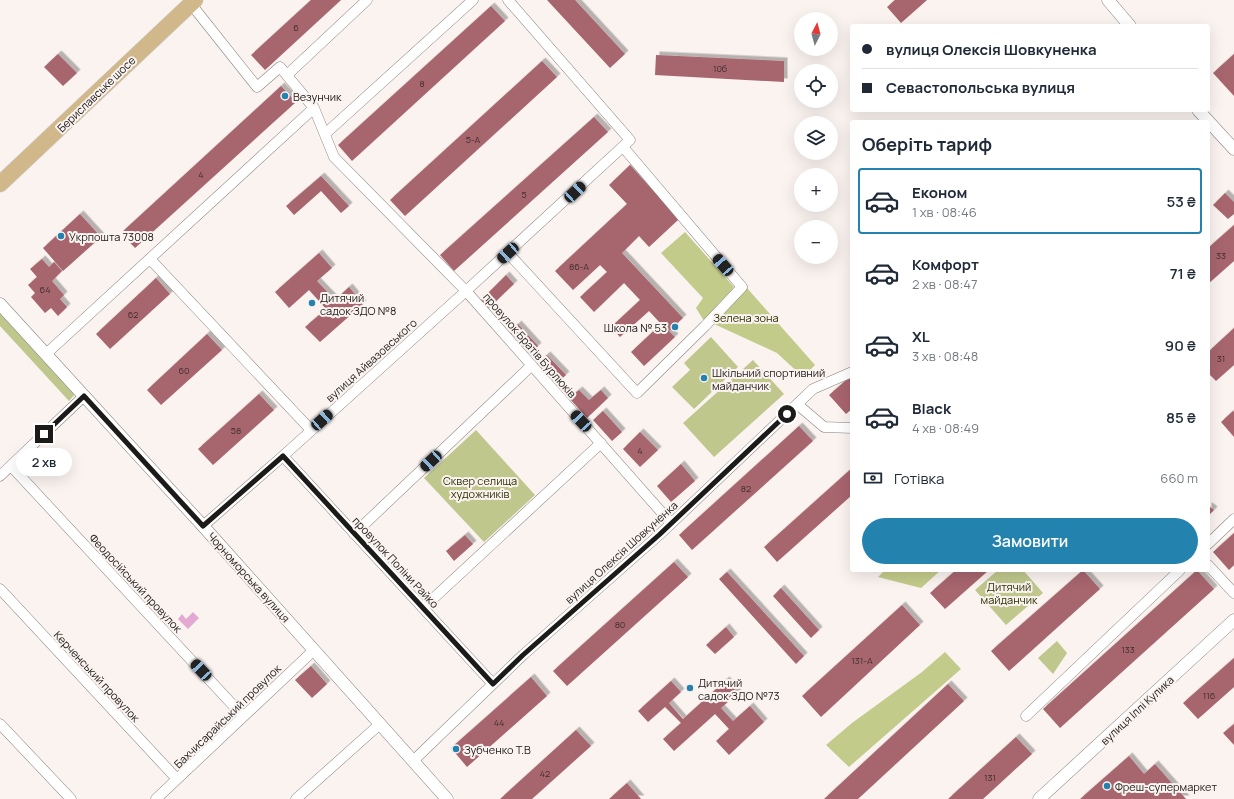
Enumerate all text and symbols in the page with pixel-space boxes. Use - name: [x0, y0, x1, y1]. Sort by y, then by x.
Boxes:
- north arrow: [794, 12, 838, 56]
- map controls: [794, 12, 838, 264]
- house number: 6: [293, 21, 299, 34]
- text: вулиця Олексія Шовкуненка: [886, 39, 1097, 60]
- street label: Бериславське шосе: [54, 52, 139, 135]
- house number: 10б: [713, 62, 727, 75]
- button: locate: [794, 64, 838, 108]
- house number: 8: [419, 77, 425, 90]
- text: Севастопольська вулиця: [886, 77, 1075, 98]
- place label: Везунчик: [293, 89, 342, 104]
- marker: Везунчик: [280, 91, 290, 101]
- button: layers: [794, 116, 838, 160]
- text: Оберіть тариф: [862, 132, 992, 156]
- house number: 5-А: [466, 133, 481, 146]
- house number: 4: [198, 168, 204, 181]
- button: +: [794, 168, 838, 212]
- car: [562, 179, 588, 205]
- text: Економ: [912, 182, 967, 203]
- icon: car: [864, 183, 900, 219]
- house number: 5: [521, 188, 527, 201]
- text: 53 ₴: [1166, 191, 1196, 212]
- text: 1 хв · 08:46: [912, 203, 977, 221]
- button: −: [794, 220, 838, 264]
- place label: Укрпошта 73008: [69, 229, 154, 244]
- marker: Укрпошта 73008: [56, 231, 66, 241]
- car: [495, 241, 521, 265]
- house number: 33: [1216, 249, 1226, 262]
- car: [711, 252, 735, 278]
- text: Комфорт: [912, 254, 979, 275]
- icon: car: [864, 255, 900, 291]
- house number: 86-А: [569, 260, 589, 273]
- text: 71 ₴: [1170, 263, 1196, 284]
- text: 2 хв · 08:47: [912, 275, 978, 293]
- house number: 64: [40, 283, 50, 296]
- street label: провулок Братів Бурлюків: [480, 289, 580, 401]
- place label: Дитячий садок ЗДО №8: [320, 290, 396, 318]
- marker: Дитячий садок ЗДО №8: [307, 298, 317, 308]
- house number: 62: [128, 308, 138, 321]
- park label: Зелена зона: [713, 310, 779, 325]
- street label: вулиця Айвазовського: [322, 315, 420, 405]
- place label: Школа № 53: [604, 320, 667, 335]
- marker: Школа № 53: [670, 322, 680, 332]
- text: XL: [912, 326, 930, 347]
- icon: car: [864, 327, 900, 363]
- text: 90 ₴: [1165, 335, 1196, 356]
- text: 3 хв · 08:48: [912, 347, 978, 365]
- house number: 31: [1217, 352, 1225, 365]
- house number: 60: [178, 364, 190, 377]
- place label: Шкільний спортивний майданчик: [712, 365, 825, 393]
- marker: Шкільний спортивний майданчик: [699, 373, 709, 383]
- text: Black: [912, 398, 951, 419]
- icon: car: [864, 399, 900, 435]
- route start: [778, 405, 796, 423]
- text: 85 ₴: [1166, 407, 1196, 428]
- car: [309, 408, 335, 432]
- car: [568, 408, 594, 434]
- text: 4 хв · 08:49: [912, 419, 979, 437]
- house number: 58: [231, 424, 241, 437]
- route end: [35, 425, 53, 443]
- house number: 4: [637, 444, 643, 457]
- callout: 2 хв: [16, 448, 72, 476]
- car: [418, 448, 444, 474]
- text: 2 хв: [32, 453, 56, 471]
- icon: cash: [862, 467, 884, 489]
- text: Готівка: [894, 468, 944, 489]
- text: 660 m: [1160, 469, 1198, 487]
- park label: Сквер селища художників: [443, 473, 517, 501]
- house number: 82: [741, 482, 751, 495]
- street label: вулиця Олексія Шовкуненка: [562, 497, 680, 607]
- street label: провулок Поліни Райко: [350, 513, 443, 611]
- button: Замовити: [862, 518, 1198, 564]
- street label: Чорноморська вулиця: [204, 529, 294, 625]
- street label: Феодосійський провулок: [86, 530, 186, 636]
- park label: Дитячий майданчик: [981, 579, 1038, 607]
- house number: 80: [615, 618, 625, 631]
- street label: Керченський провулок: [51, 627, 144, 725]
- house number: 133: [1121, 643, 1135, 656]
- house number: 131-А: [851, 654, 873, 667]
- car: [188, 657, 214, 683]
- street label: Бахчисарайський провулок: [170, 661, 284, 771]
- street label: вулиця Іллі Кулика: [1097, 672, 1177, 748]
- place label: Дитячий садок ЗДО №73: [698, 675, 780, 703]
- marker: Дитячий садок ЗДО №73: [685, 683, 695, 693]
- house number: 116: [1203, 689, 1216, 702]
- house number: 44: [494, 716, 504, 729]
- place label: Зубченко Т.В: [464, 742, 531, 757]
- marker: Зубченко Т.В: [451, 744, 461, 754]
- house number: 42: [540, 767, 550, 780]
- house number: 131: [984, 771, 996, 784]
- place label: Фреш-супермаркет: [1115, 779, 1217, 794]
- marker: Фреш-супермаркет: [1102, 781, 1112, 791]

